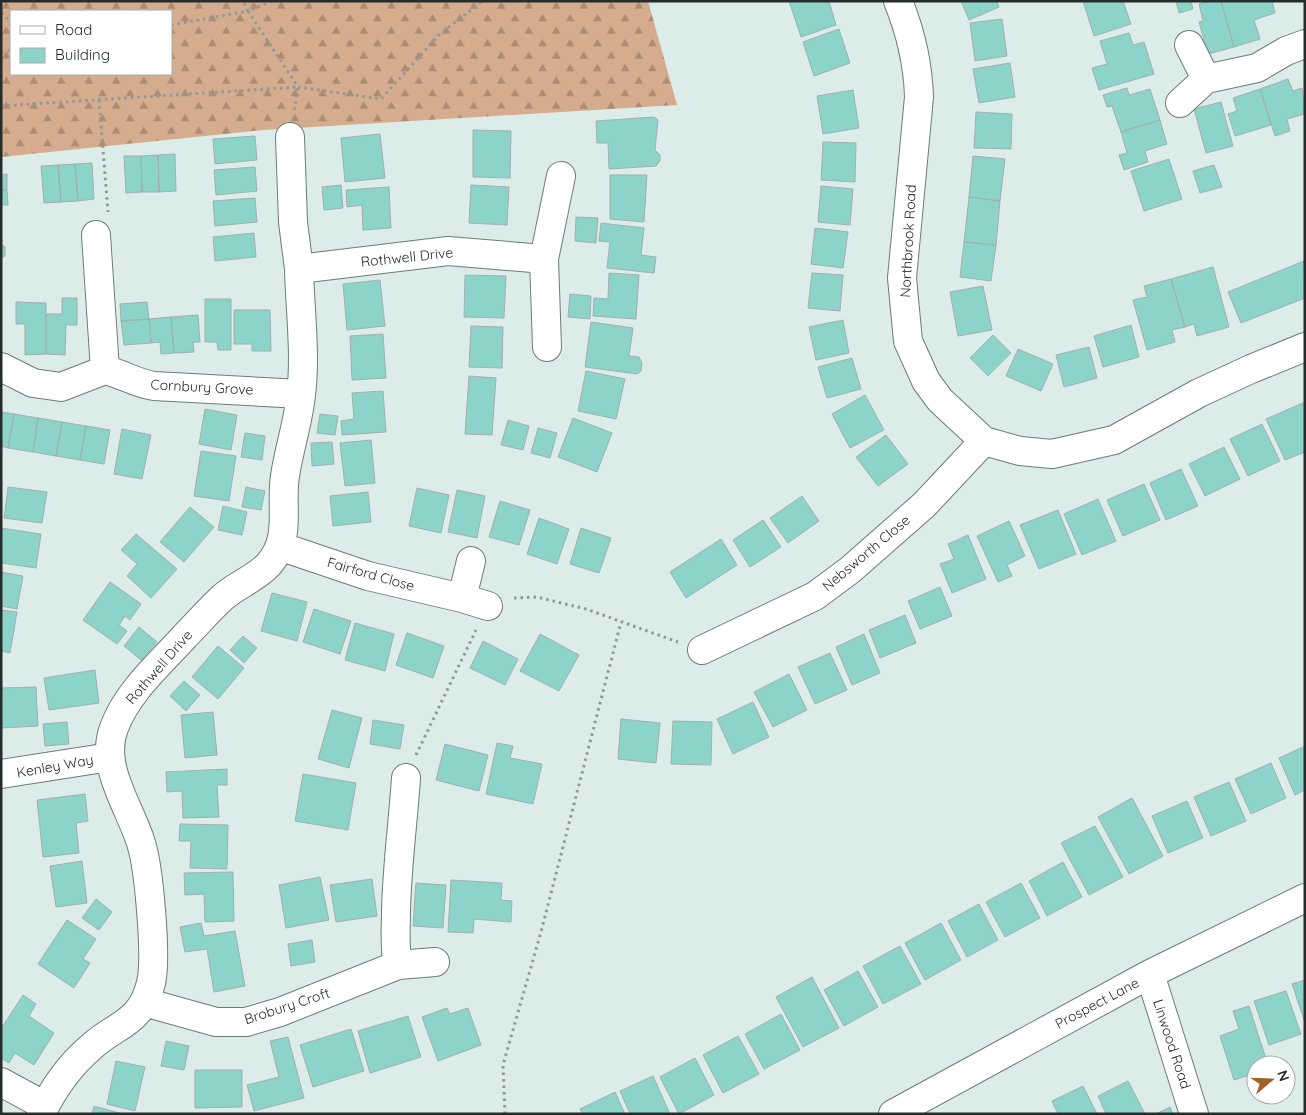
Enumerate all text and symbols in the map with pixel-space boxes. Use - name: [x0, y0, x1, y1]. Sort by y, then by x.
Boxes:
- legend: [10, 10, 172, 75]
- text: Road: [55, 20, 92, 39]
- text: Building: [55, 45, 110, 64]
- street label: Northbrook Road: [896, 184, 920, 298]
- street label: Rothwell Drive: [360, 243, 454, 271]
- street label: Cornbury Grove: [150, 375, 254, 399]
- street label: Nebsworth Close: [818, 511, 914, 595]
- street label: Fairford Close: [325, 553, 417, 595]
- street label: Rothwell Drive: [122, 626, 196, 708]
- street label: Kenley Way: [15, 750, 95, 782]
- street label: Prospect Lane: [1052, 973, 1142, 1033]
- street label: Brobury Croft: [242, 984, 332, 1028]
- street label: Linwood Road: [1149, 997, 1195, 1091]
- north arrow: [1246, 1055, 1296, 1105]
- text: N: [1273, 1068, 1293, 1084]

